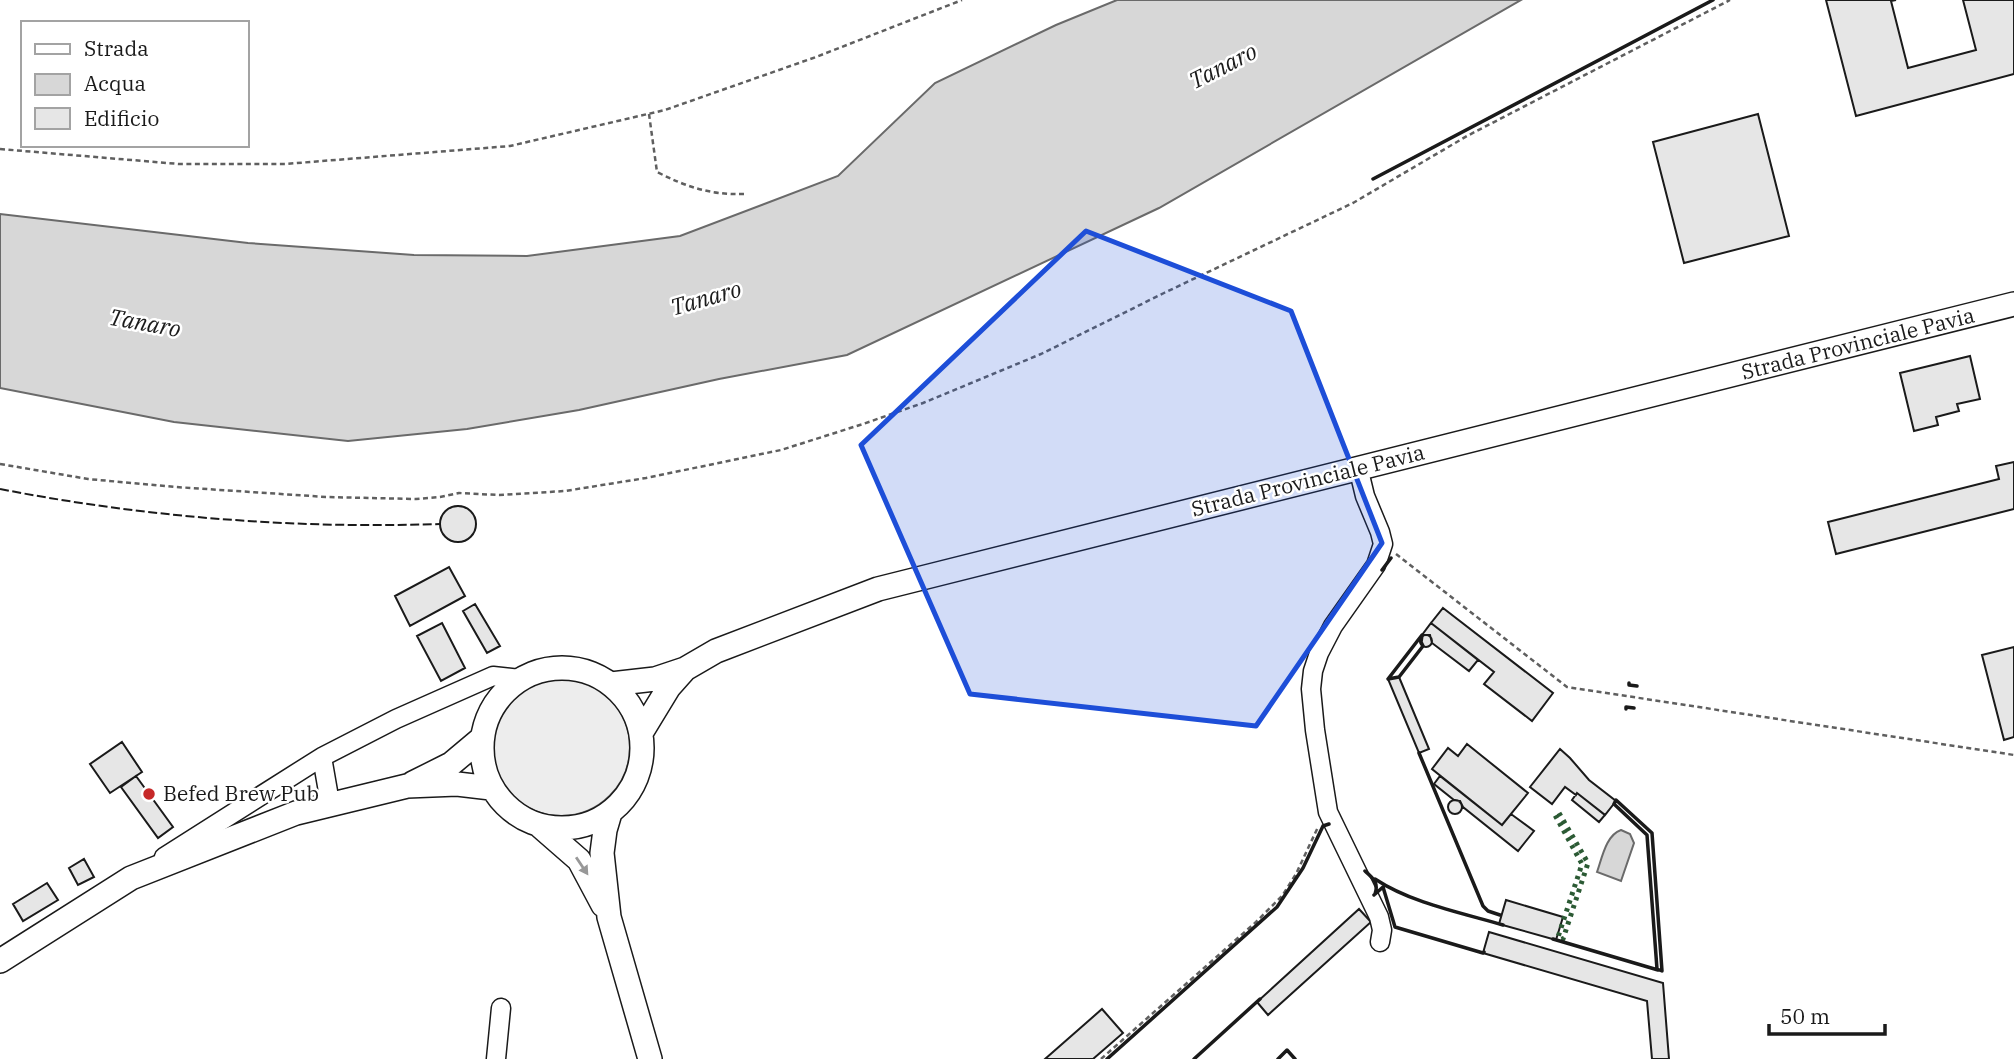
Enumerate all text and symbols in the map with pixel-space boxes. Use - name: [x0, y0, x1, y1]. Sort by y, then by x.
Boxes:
- legend: [21, 21, 248, 147]
- text: Strada: [84, 34, 149, 62]
- water label: Tanaro: [1183, 35, 1262, 95]
- text: Acqua: [84, 69, 146, 97]
- text: Edificio: [84, 104, 159, 132]
- water label: Tanaro: [667, 273, 745, 321]
- street label: Strada Provinciale Pavia: [1738, 300, 1977, 386]
- water label: Tanaro: [107, 301, 183, 343]
- street label: Strada Provinciale Pavia: [1188, 437, 1427, 523]
- place label: Befed Brew Pub: [163, 779, 319, 807]
- marker: Befed Brew Pub: [141, 786, 157, 802]
- one-way arrow: [575, 856, 588, 876]
- scale bar: [1769, 992, 1884, 1036]
- text: 50 m: [1780, 1002, 1830, 1030]

